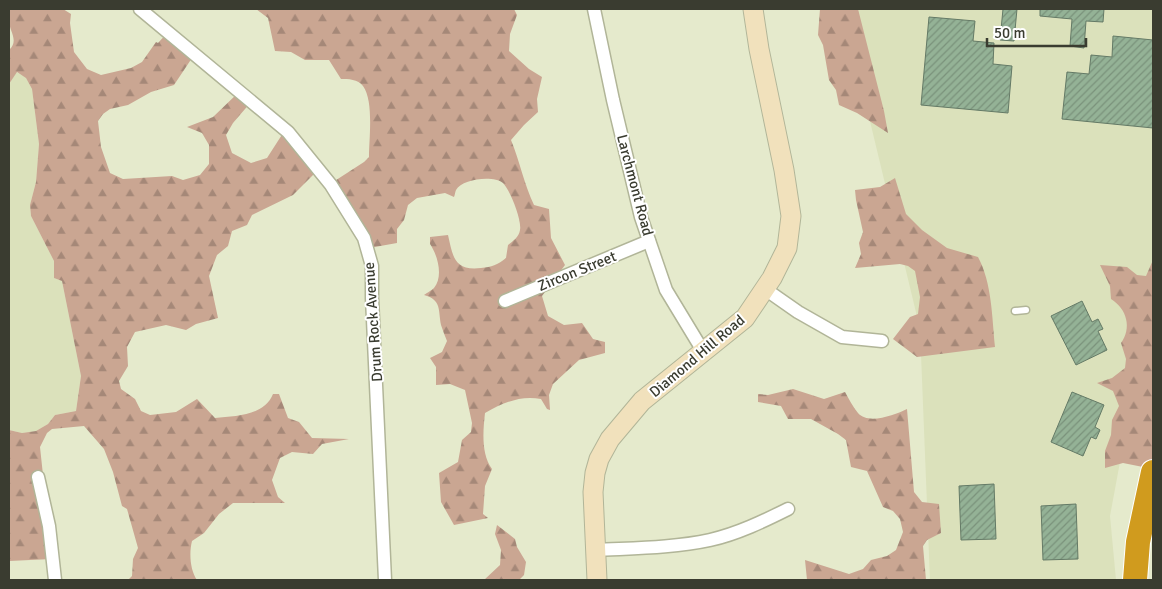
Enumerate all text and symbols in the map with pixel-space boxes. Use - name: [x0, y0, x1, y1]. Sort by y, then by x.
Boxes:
- scale bar: [987, 15, 1086, 47]
- text: 50 m: [994, 24, 1025, 42]
- street label: Larchmont Road: [613, 132, 657, 238]
- street label: Zircon Street: [535, 247, 619, 295]
- street label: Drum Rock Avenue: [360, 261, 386, 383]
- street label: Diamond Hill Road: [646, 311, 748, 401]

